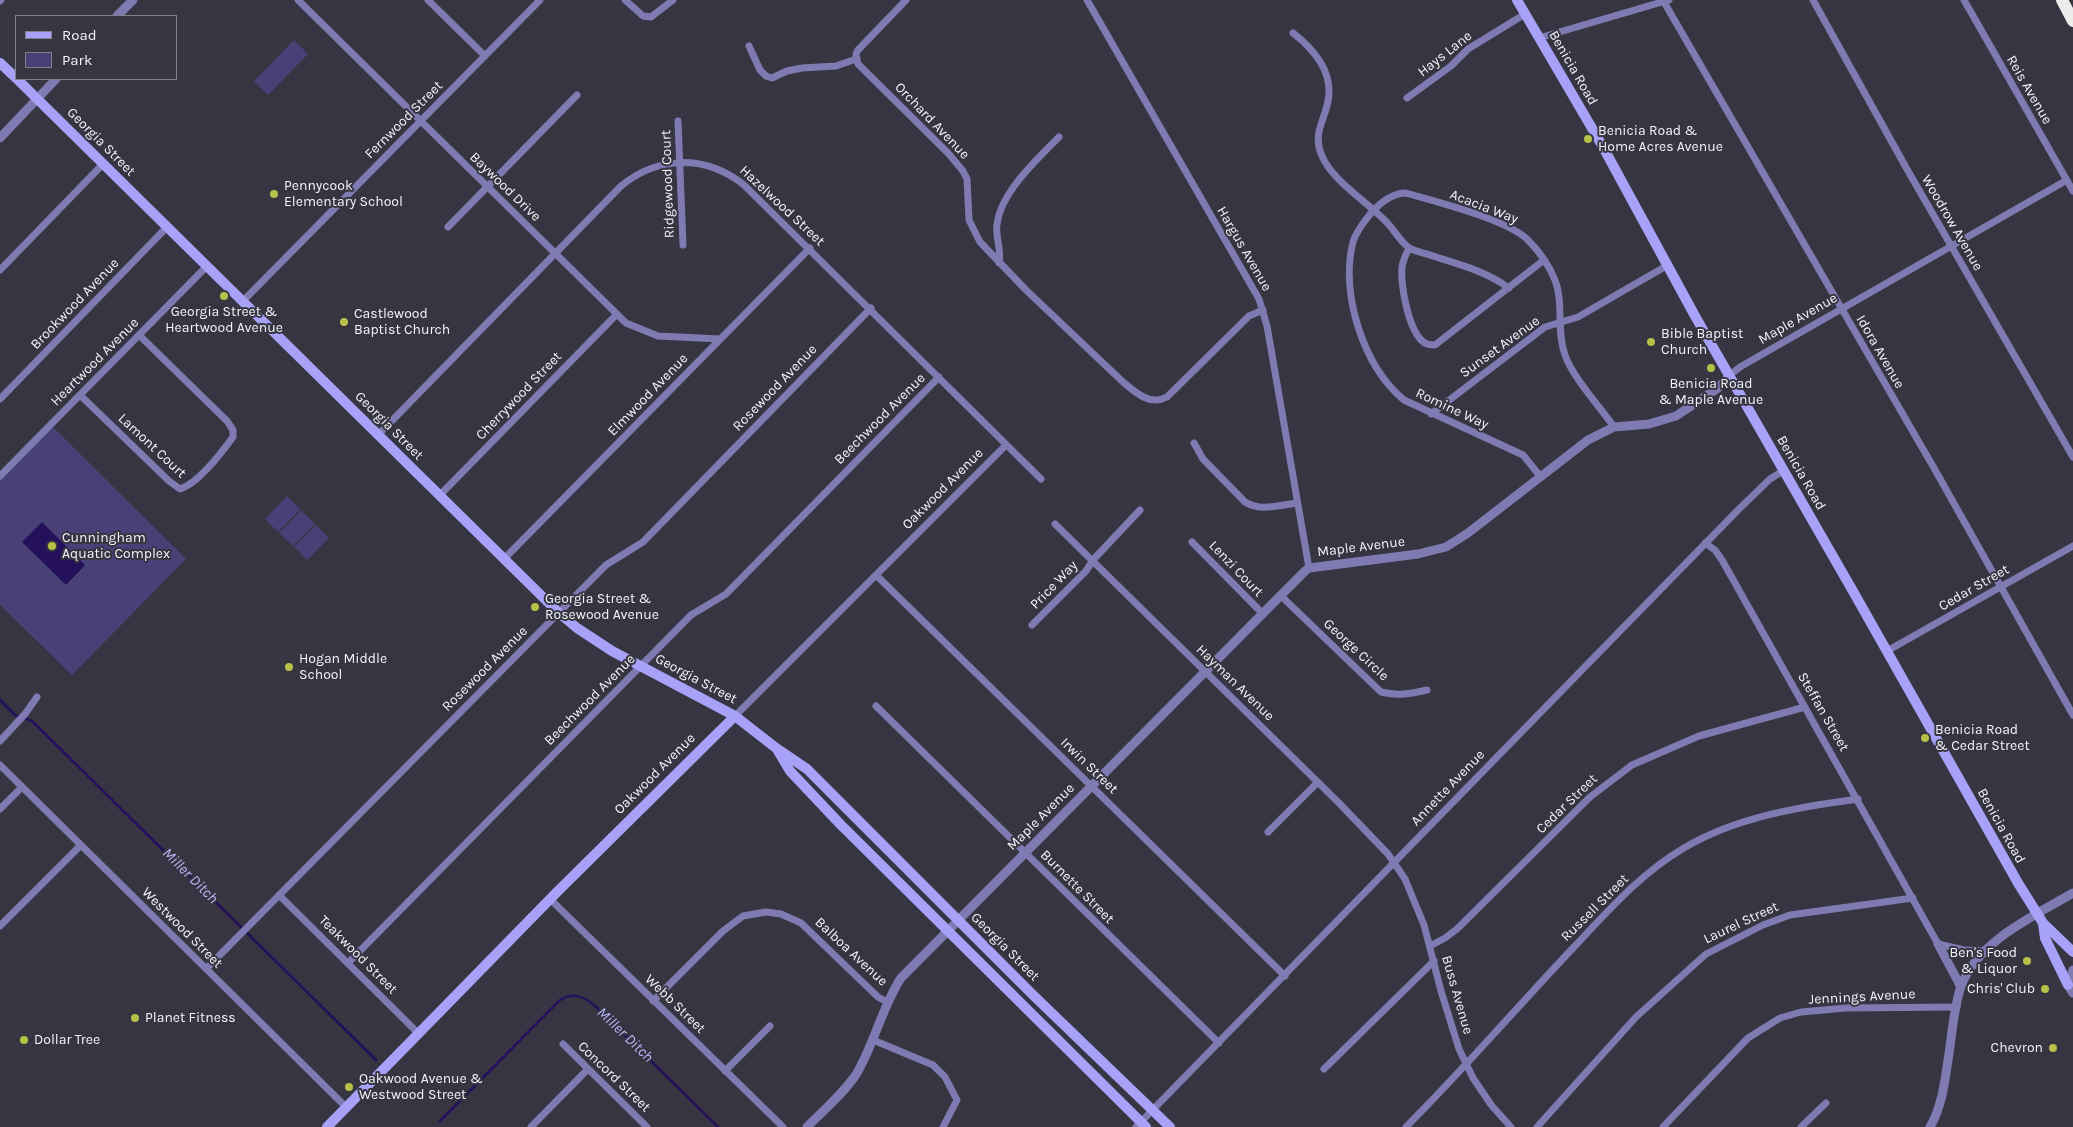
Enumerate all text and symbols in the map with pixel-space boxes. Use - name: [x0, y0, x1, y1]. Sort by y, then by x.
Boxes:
- legend: [15, 15, 178, 80]
- text: Road: [62, 26, 97, 44]
- street label: Hays Lane: [1415, 28, 1475, 80]
- street label: Benicia Road: [1545, 28, 1601, 108]
- text: Park: [62, 51, 92, 69]
- street label: Reis Avenue: [2003, 53, 2055, 127]
- street label: Fernwood Street: [362, 78, 446, 162]
- street label: Orchard Avenue: [891, 79, 973, 163]
- street label: Georgia Street: [63, 104, 139, 180]
- place label: Benicia Road & Home Acres Avenue: [1598, 123, 1723, 156]
- street label: Ridgewood Court: [658, 130, 678, 238]
- marker: Benicia Road & Home Acres Avenue: [1582, 133, 1594, 145]
- street label: Baywood Drive: [466, 149, 544, 225]
- street label: Hazelwood Street: [736, 162, 828, 250]
- street label: Woodrow Avenue: [1918, 172, 1986, 274]
- place label: Pennycook Elementary School: [284, 178, 403, 210]
- street label: Acacia Way: [1448, 186, 1520, 228]
- marker: Pennycook Elementary School: [268, 188, 280, 200]
- street label: Hargus Avenue: [1213, 204, 1275, 294]
- street label: Brookwood Avenue: [27, 255, 123, 353]
- marker: Georgia Street & Heartwood Avenue: [218, 290, 230, 302]
- street label: Maple Avenue: [1756, 290, 1840, 348]
- place label: Georgia Street & Heartwood Avenue: [165, 304, 283, 336]
- place label: Castlewood Baptist Church: [354, 306, 450, 338]
- street label: Sunset Avenue: [1457, 312, 1543, 382]
- street label: Idora Avenue: [1852, 312, 1908, 392]
- street label: Heartwood Avenue: [47, 314, 143, 410]
- marker: Castlewood Baptist Church: [338, 316, 350, 328]
- place label: Bible Baptist Church: [1661, 326, 1743, 358]
- marker: Bible Baptist Church: [1645, 336, 1657, 348]
- street label: Rosewood Avenue: [729, 341, 821, 435]
- street label: Cherrywood Street: [473, 348, 565, 444]
- street label: Elmwood Avenue: [604, 350, 692, 440]
- marker: Benicia Road & Maple Avenue: [1705, 362, 1717, 374]
- street label: Beechwood Avenue: [831, 370, 929, 468]
- place label: Benicia Road & Maple Avenue: [1659, 376, 1763, 408]
- street label: Romine Way: [1413, 385, 1491, 433]
- street label: Georgia Street: [351, 388, 427, 464]
- street label: Lamont Court: [114, 410, 190, 482]
- street label: Benicia Road: [1773, 433, 1829, 513]
- street label: Oakwood Avenue: [899, 445, 987, 533]
- place label: Cunningham Aquatic Complex: [62, 530, 170, 562]
- street label: Maple Avenue: [1316, 533, 1406, 561]
- street label: Lenzi Court: [1205, 537, 1267, 601]
- marker: Cunningham Aquatic Complex: [46, 540, 58, 552]
- street label: Price Way: [1027, 557, 1081, 613]
- street label: Cedar Street: [1936, 561, 2012, 615]
- place label: Georgia Street & Rosewood Avenue: [545, 591, 659, 624]
- marker: Georgia Street & Rosewood Avenue: [529, 601, 541, 613]
- street label: George Circle: [1320, 615, 1392, 685]
- street label: Rosewood Avenue: [439, 623, 531, 715]
- street label: Hayman Avenue: [1192, 641, 1278, 725]
- street label: Georgia Street: [652, 650, 740, 708]
- place label: Hogan Middle School: [299, 651, 387, 684]
- street label: Beechwood Avenue: [541, 651, 639, 749]
- marker: Hogan Middle School: [283, 661, 295, 673]
- street label: Steffan Street: [1794, 670, 1852, 754]
- place label: Benicia Road & Cedar Street: [1935, 722, 2030, 754]
- street label: Oakwood Avenue: [611, 730, 699, 818]
- marker: Benicia Road & Cedar Street: [1919, 732, 1931, 744]
- street label: Irwin Street: [1057, 734, 1121, 798]
- street label: Annette Avenue: [1407, 746, 1489, 830]
- street label: Cedar Street: [1533, 771, 1601, 837]
- street label: Maple Avenue: [1004, 780, 1078, 854]
- street label: Benicia Road: [1973, 786, 2029, 866]
- water label: Miller Ditch: [158, 844, 222, 908]
- street label: Burnette Street: [1037, 847, 1117, 927]
- street label: Russell Street: [1558, 871, 1632, 945]
- street label: Westwood Street: [138, 884, 226, 972]
- street label: Laurel Street: [1701, 898, 1781, 948]
- street label: Georgia Street: [967, 909, 1043, 985]
- street label: Teakwood Street: [315, 912, 401, 998]
- street label: Balboa Avenue: [811, 914, 891, 990]
- place label: Ben's Food & Liquor: [1950, 945, 2017, 978]
- street label: Buss Avenue: [1438, 954, 1476, 1036]
- marker: Ben's Food & Liquor: [2021, 955, 2033, 967]
- street label: Webb Street: [641, 971, 709, 1037]
- place label: Chris' Club: [1967, 981, 2035, 997]
- marker: Chris' Club: [2039, 983, 2051, 995]
- street label: Jennings Avenue: [1808, 986, 1916, 1008]
- water label: Miller Ditch: [593, 1004, 657, 1066]
- place label: Planet Fitness: [145, 1010, 236, 1026]
- marker: Planet Fitness: [129, 1012, 141, 1024]
- place label: Dollar Tree: [34, 1032, 100, 1048]
- marker: Dollar Tree: [18, 1034, 30, 1046]
- street label: Concord Street: [574, 1038, 654, 1116]
- place label: Chevron: [1991, 1040, 2043, 1056]
- marker: Chevron: [2047, 1042, 2059, 1054]
- place label: Oakwood Avenue & Westwood Street: [359, 1071, 483, 1104]
- marker: Oakwood Avenue & Westwood Street: [343, 1081, 355, 1093]

